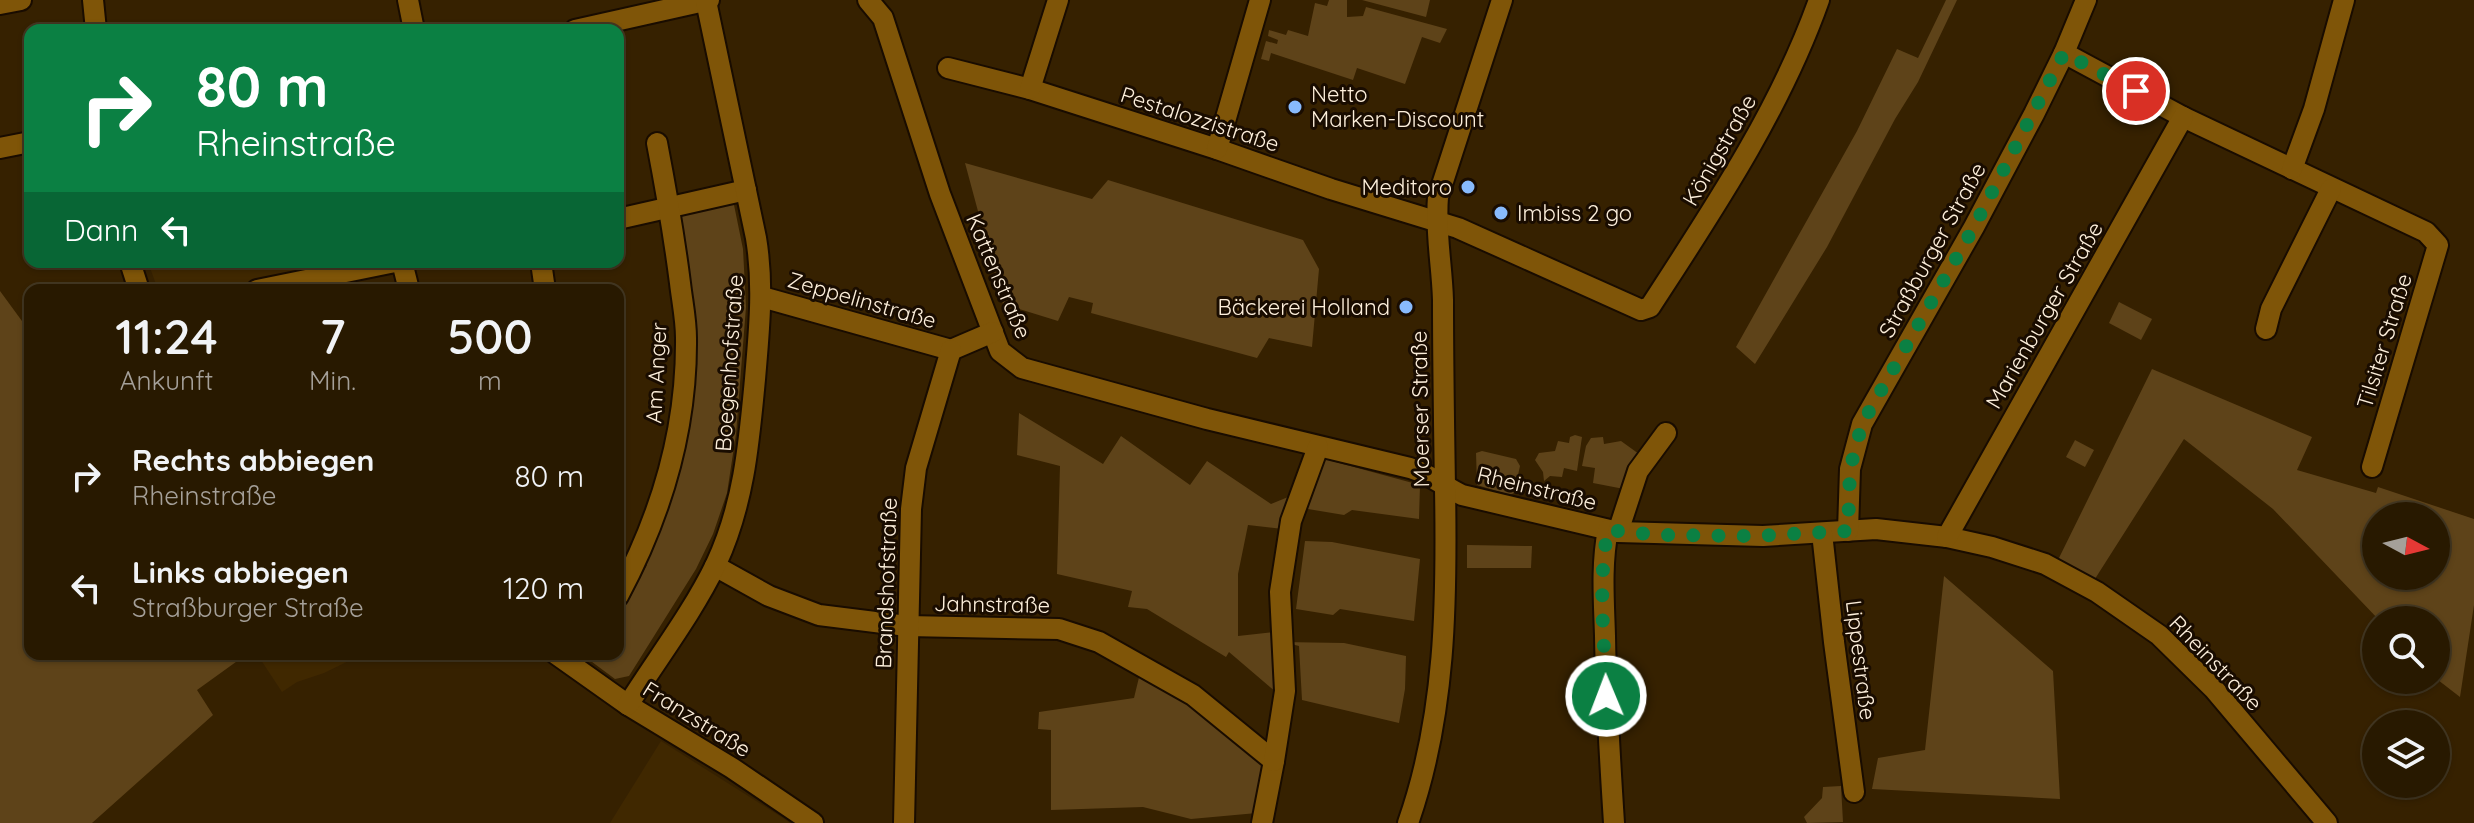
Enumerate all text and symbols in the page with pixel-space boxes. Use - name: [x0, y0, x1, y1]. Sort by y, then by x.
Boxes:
- text: 80 m: [196, 51, 328, 121]
- icon: right: [64, 56, 168, 160]
- pin: [2102, 57, 2170, 125]
- icon: arrive: [2114, 69, 2158, 113]
- street label: Pestalozzistraße: [1117, 80, 1283, 158]
- place label: Netto Marken-Discount: [1311, 80, 1484, 133]
- street label: Königstraße: [1676, 89, 1762, 211]
- marker: Netto Marken-Discount: [1286, 98, 1304, 116]
- text: Rheinstraße: [196, 120, 396, 165]
- street label: Straßburger Straße: [1872, 157, 1992, 343]
- place label: Meditoro: [1361, 173, 1452, 201]
- marker: Meditoro: [1459, 178, 1477, 196]
- place label: Imbiss 2 go: [1517, 199, 1632, 227]
- marker: Imbiss 2 go: [1492, 204, 1510, 222]
- icon: left: [154, 208, 198, 252]
- street label: Kattenstraße: [960, 209, 1038, 343]
- text: Dann: [64, 211, 138, 249]
- street label: Marienburger Straße: [1979, 217, 2109, 413]
- street label: Zeppelinstraße: [785, 265, 939, 335]
- street label: Tilsiter Straße: [2350, 270, 2418, 412]
- street label: Boegenhofstraße: [709, 274, 749, 452]
- place label: Bäckerei Holland: [1217, 293, 1390, 321]
- marker: Bäckerei Holland: [1397, 298, 1415, 316]
- text: 11:24: [115, 306, 218, 366]
- text: 7: [320, 306, 345, 366]
- text: 500: [447, 306, 533, 366]
- street label: Am Anger: [639, 321, 673, 424]
- street label: Moerser Straße: [1405, 330, 1435, 488]
- text: Ankunft: [120, 364, 213, 397]
- text: Min.: [309, 364, 356, 397]
- text: m: [478, 364, 502, 397]
- text: Rechts abbiegen: [132, 441, 374, 479]
- icon: right: [64, 454, 108, 498]
- text: 80 m: [514, 457, 584, 495]
- street label: Rheinstraße: [1474, 460, 1600, 516]
- text: Rheinstraße: [132, 479, 276, 512]
- street label: Brandshofstraße: [869, 497, 903, 669]
- north arrow: [2362, 502, 2450, 590]
- map controls: [2362, 502, 2450, 798]
- text: Links abbiegen: [132, 553, 349, 591]
- icon: left: [64, 566, 108, 610]
- text: 120 m: [503, 569, 584, 607]
- street label: Jahnstraße: [934, 589, 1050, 619]
- text: Straßburger Straße: [132, 591, 364, 624]
- street label: Lippestraße: [1840, 598, 1882, 722]
- button: search: [2362, 606, 2450, 694]
- street label: Rheinstraße: [2163, 609, 2269, 717]
- position arrow: [1564, 654, 1648, 738]
- street label: Franzstraße: [638, 675, 756, 763]
- button: layers: [2362, 710, 2450, 798]

